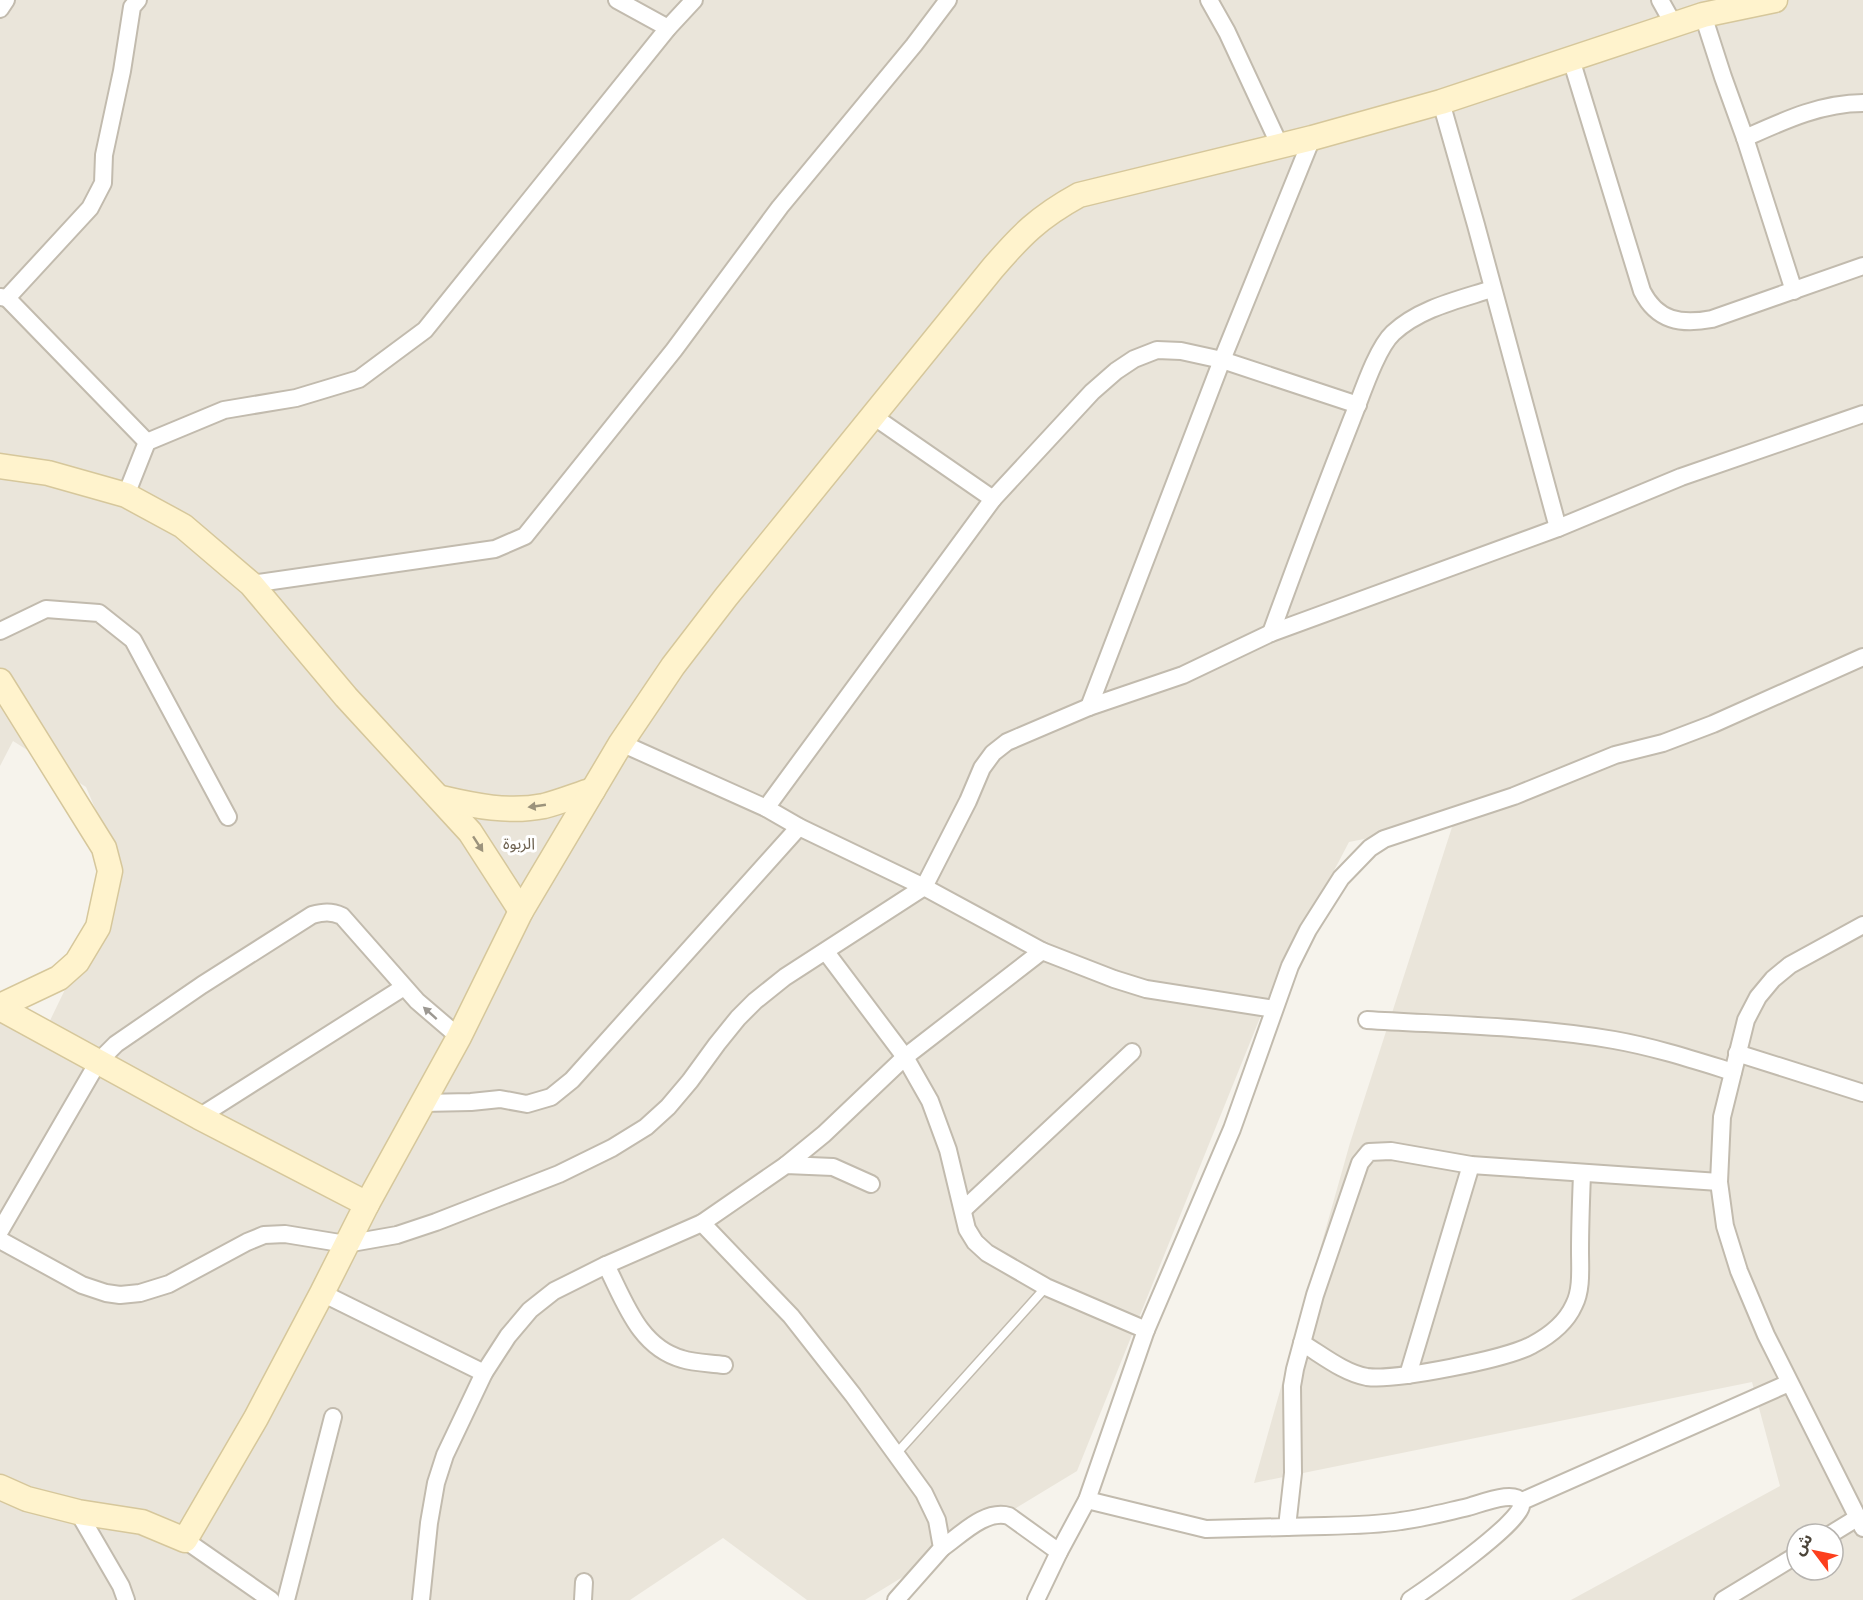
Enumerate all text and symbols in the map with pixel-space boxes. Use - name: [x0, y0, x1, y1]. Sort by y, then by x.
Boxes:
- one-way arrow: [528, 802, 547, 811]
- district label: الربوة: [503, 834, 535, 853]
- one-way arrow: [472, 836, 483, 852]
- one-way arrow: [423, 1007, 438, 1020]
- north arrow: [1785, 1522, 1845, 1582]
- text: ش: [1789, 1530, 1817, 1559]

